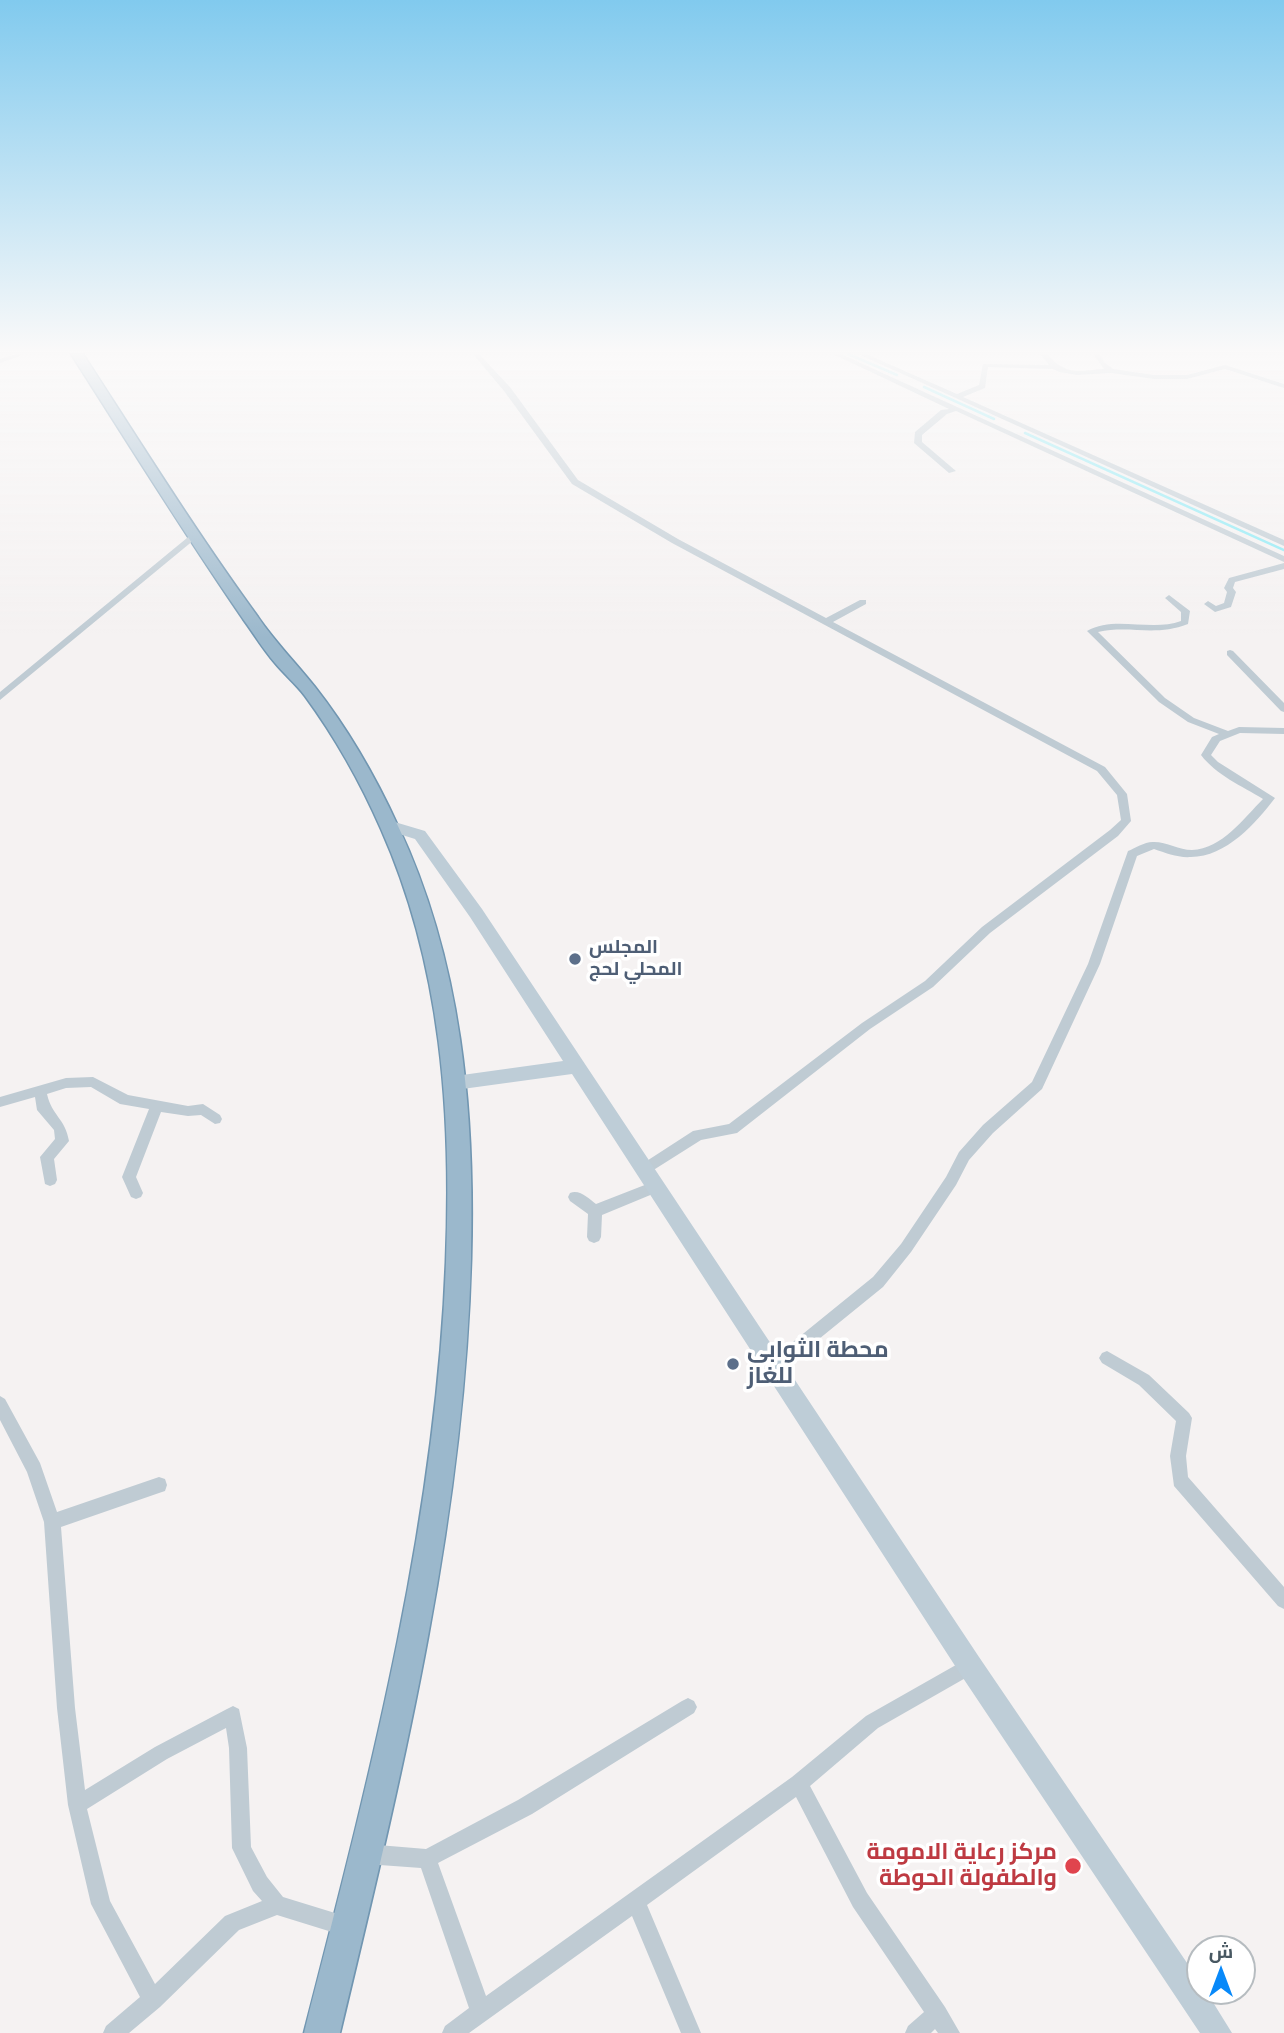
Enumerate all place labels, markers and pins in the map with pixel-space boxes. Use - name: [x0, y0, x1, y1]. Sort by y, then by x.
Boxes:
- place label: المجلس المحلي لحج: [589, 937, 682, 981]
- marker: المجلس المحلي لحج: [567, 951, 583, 967]
- place label: محطة الثوابي للغاز: [747, 1337, 889, 1391]
- marker: محطة الثوابي للغاز: [725, 1356, 741, 1372]
- place label: مركز رعاية الامومة والطفولة الحوطة: [866, 1839, 1057, 1893]
- marker: مركز رعاية الامومة والطفولة الحوطة: [1063, 1856, 1083, 1876]

